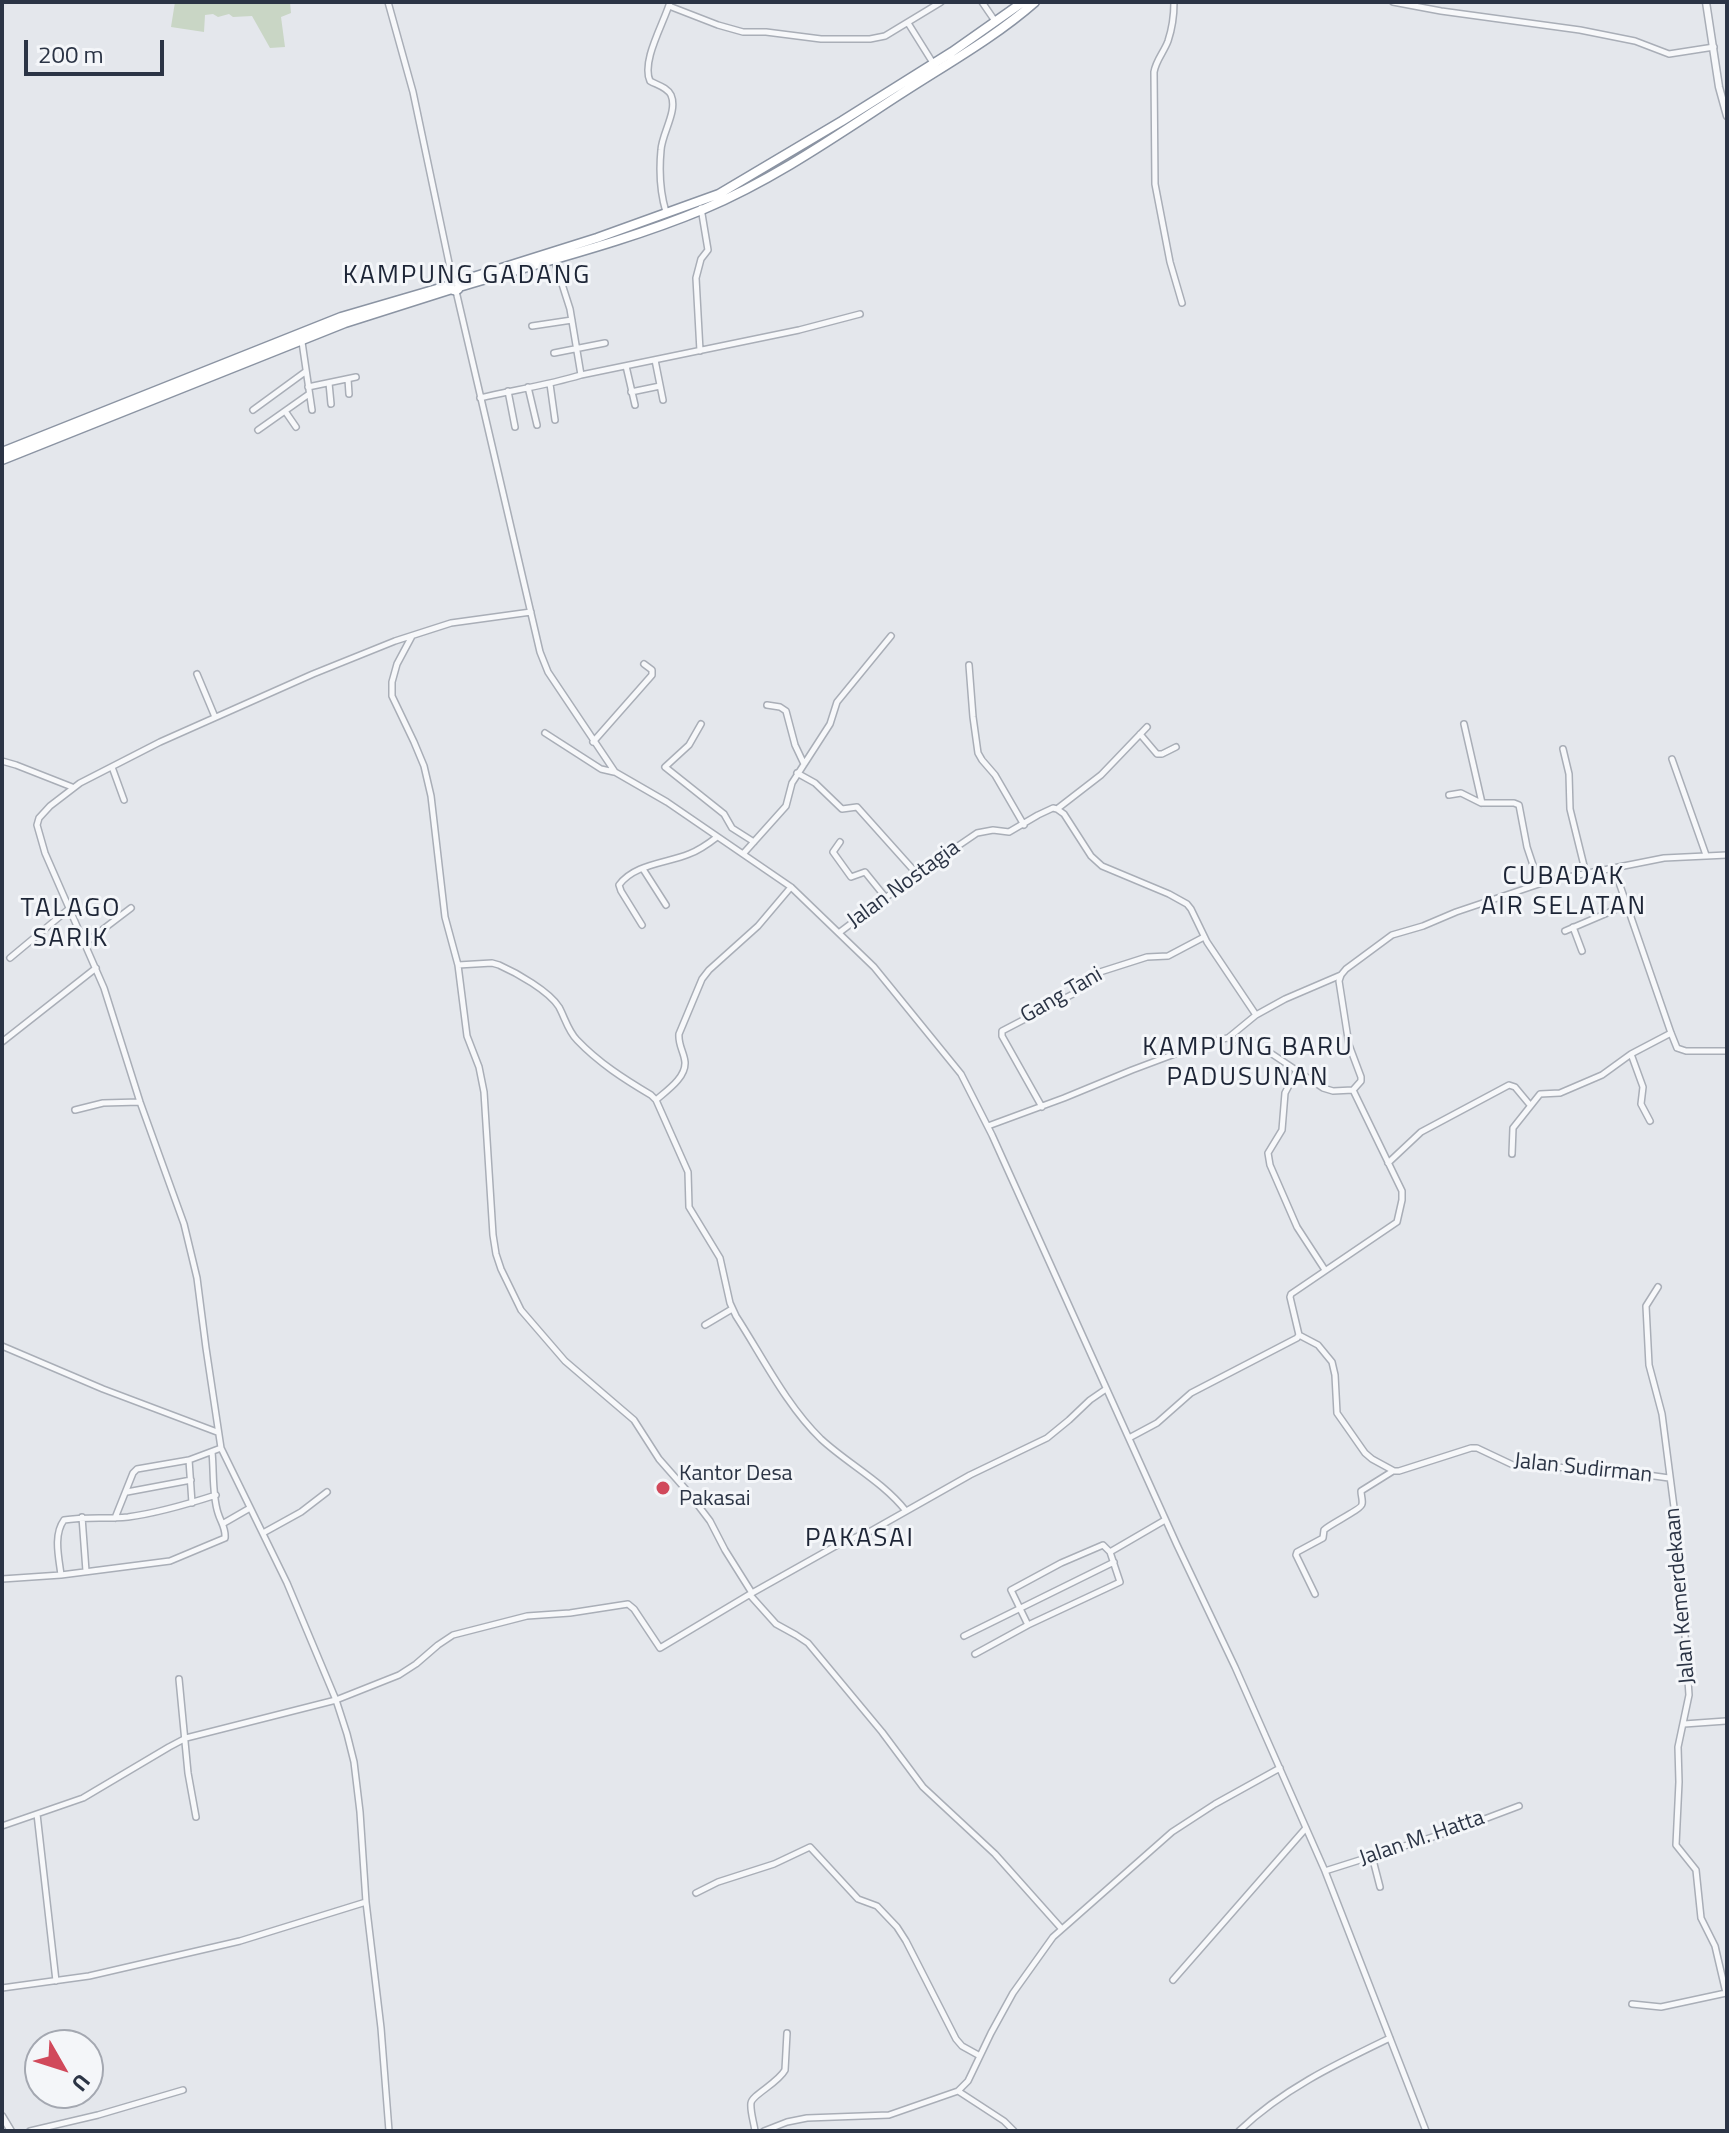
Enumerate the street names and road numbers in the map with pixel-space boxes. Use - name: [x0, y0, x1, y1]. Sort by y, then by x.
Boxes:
- street label: Jalan Nostagia: [843, 835, 965, 935]
- street label: Gang Tani: [1017, 962, 1107, 1030]
- street label: Jalan Sudirman: [1512, 1449, 1654, 1489]
- street label: Jalan Kemerdekaan: [1660, 1507, 1702, 1685]
- street label: Jalan M. Hatta: [1356, 1805, 1488, 1873]

